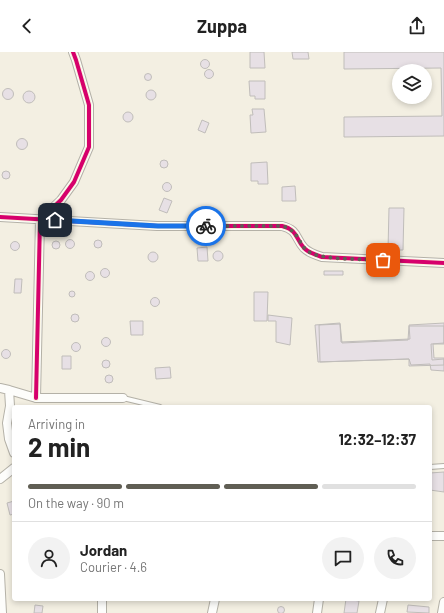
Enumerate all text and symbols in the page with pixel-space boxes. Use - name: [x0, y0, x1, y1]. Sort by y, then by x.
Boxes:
- icon: back: [16, 15, 38, 37]
- text: Zuppa: [197, 15, 247, 37]
- icon: share: [406, 15, 428, 37]
- map controls: [392, 64, 432, 104]
- button: layers: [392, 64, 432, 104]
- pin: [38, 203, 72, 237]
- courier: [186, 206, 226, 246]
- icon: home: [44, 209, 66, 231]
- icon: bike: [195, 215, 217, 237]
- pin: [366, 243, 400, 277]
- icon: bag: [372, 249, 394, 271]
- text: Arriving in: [28, 416, 85, 432]
- text: 12:32–12:37: [338, 430, 416, 448]
- text: 2 min: [28, 431, 90, 462]
- text: On the way · 90 m: [28, 495, 124, 511]
- button: person: [28, 537, 70, 579]
- button: chat: [322, 537, 364, 579]
- button: phone: [374, 537, 416, 579]
- text: Jordan: [80, 541, 127, 559]
- text: Courier · 4.6: [80, 559, 147, 575]

